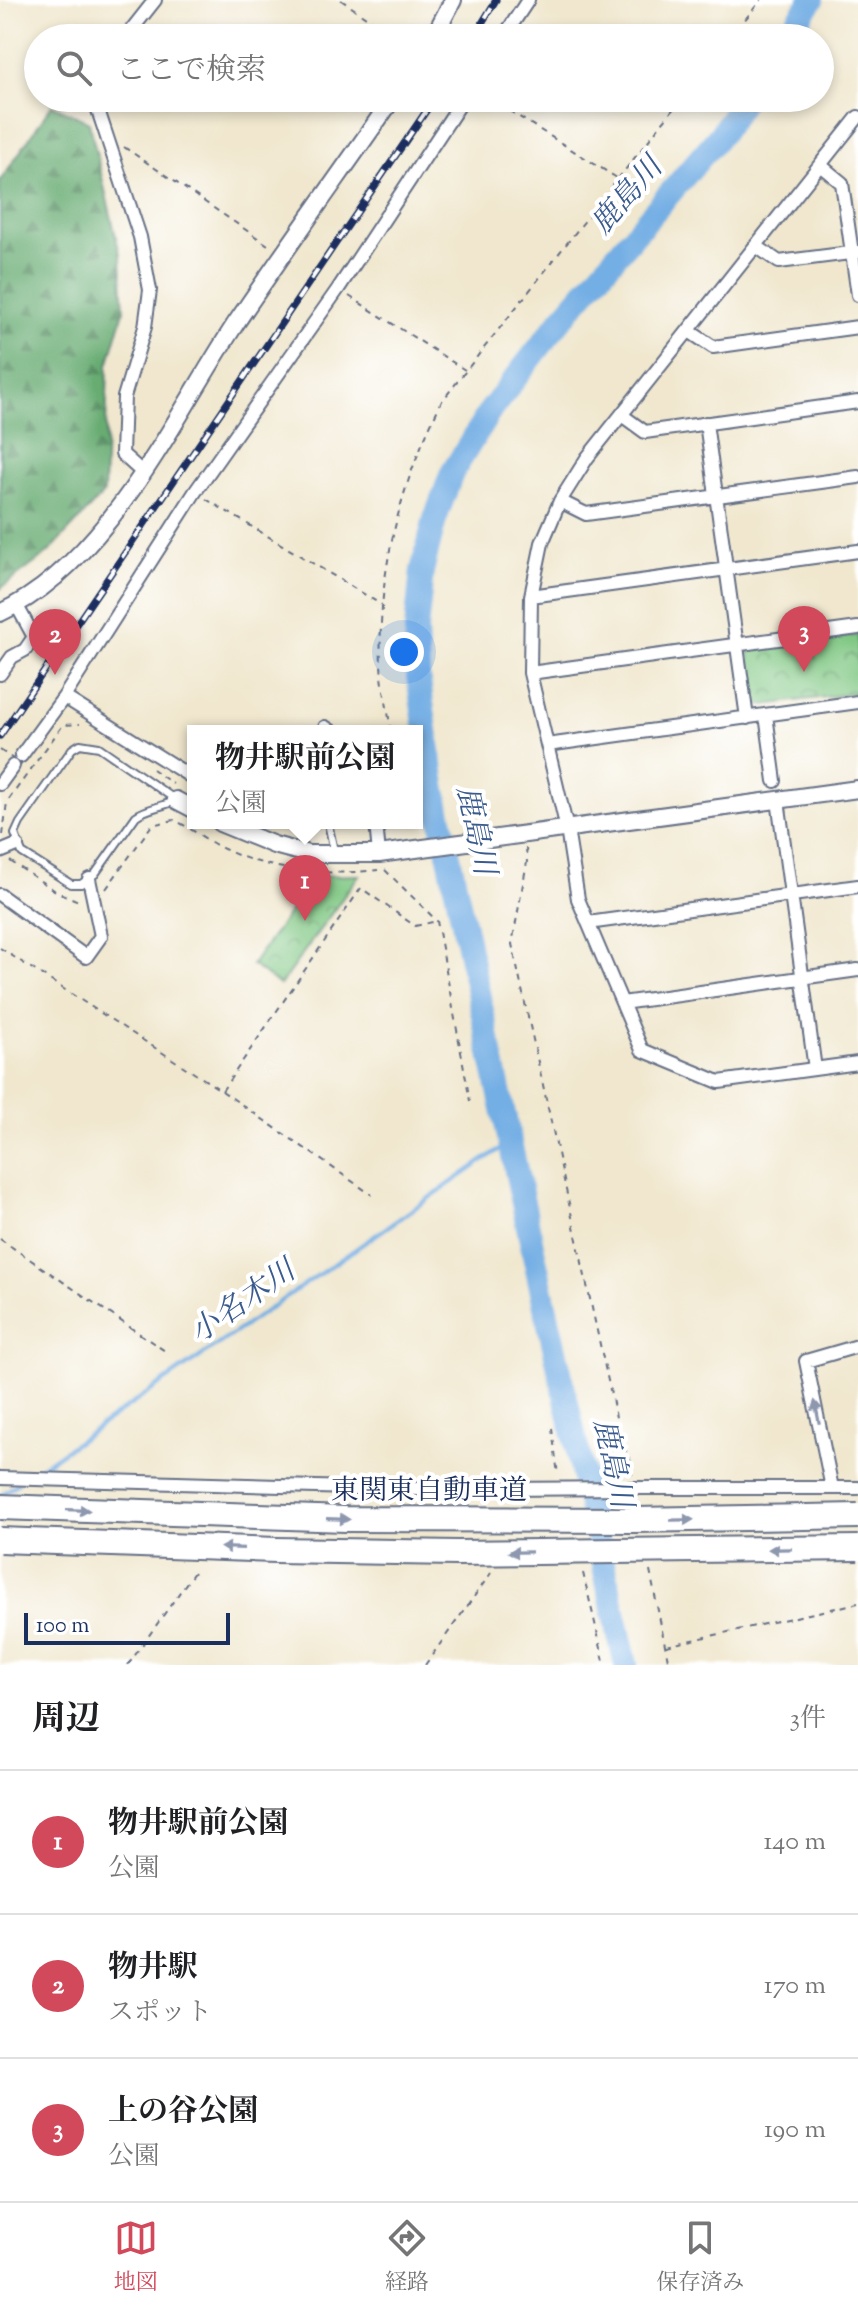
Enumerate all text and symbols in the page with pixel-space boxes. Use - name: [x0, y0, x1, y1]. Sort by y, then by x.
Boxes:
- search box: [24, 24, 834, 112]
- icon: search: [52, 46, 96, 90]
- text: ここで検索: [116, 50, 266, 93]
- water label: 鹿島川: [582, 146, 676, 245]
- pin: 3: [778, 606, 830, 672]
- pin: 2: [29, 609, 81, 675]
- your location: [384, 632, 424, 672]
- popup: [187, 725, 423, 829]
- text: 物井駅前公園: [215, 738, 395, 781]
- water label: 鹿島川: [444, 782, 506, 882]
- text: 公園: [215, 786, 267, 823]
- pin: 1: [279, 855, 331, 921]
- water label: 小名木川: [182, 1249, 307, 1355]
- one-way arrow: [810, 1399, 822, 1424]
- water label: 鹿島川: [581, 1415, 643, 1515]
- street label: 東関東自動車道: [331, 1472, 527, 1512]
- one-way arrow: [66, 1504, 91, 1517]
- one-way arrow: [326, 1513, 351, 1525]
- one-way arrow: [670, 1513, 695, 1526]
- one-way arrow: [219, 1542, 244, 1555]
- one-way arrow: [767, 1543, 792, 1555]
- one-way arrow: [507, 1546, 532, 1558]
- scale bar: [24, 1609, 230, 1645]
- text: 100 m: [36, 1611, 89, 1643]
- text: 周辺: [32, 1696, 100, 1745]
- text: 3件: [789, 1701, 826, 1738]
- text: 物井駅前公園: [108, 1803, 288, 1846]
- text: 1: [54, 1824, 62, 1861]
- text: 140 m: [763, 1824, 826, 1861]
- text: 公園: [108, 1851, 160, 1888]
- text: 物井駅: [108, 1947, 198, 1990]
- text: 2: [52, 1968, 64, 2005]
- text: 170 m: [764, 1968, 826, 2005]
- text: スポット: [108, 1995, 212, 2032]
- text: 上の谷公園: [108, 2091, 258, 2134]
- text: 3: [53, 2112, 63, 2149]
- text: 190 m: [764, 2112, 826, 2149]
- text: 公園: [108, 2139, 160, 2176]
- tab: 地図: [114, 2216, 158, 2300]
- tab: 経路: [385, 2216, 429, 2300]
- tab: 保存済み: [656, 2216, 744, 2300]

